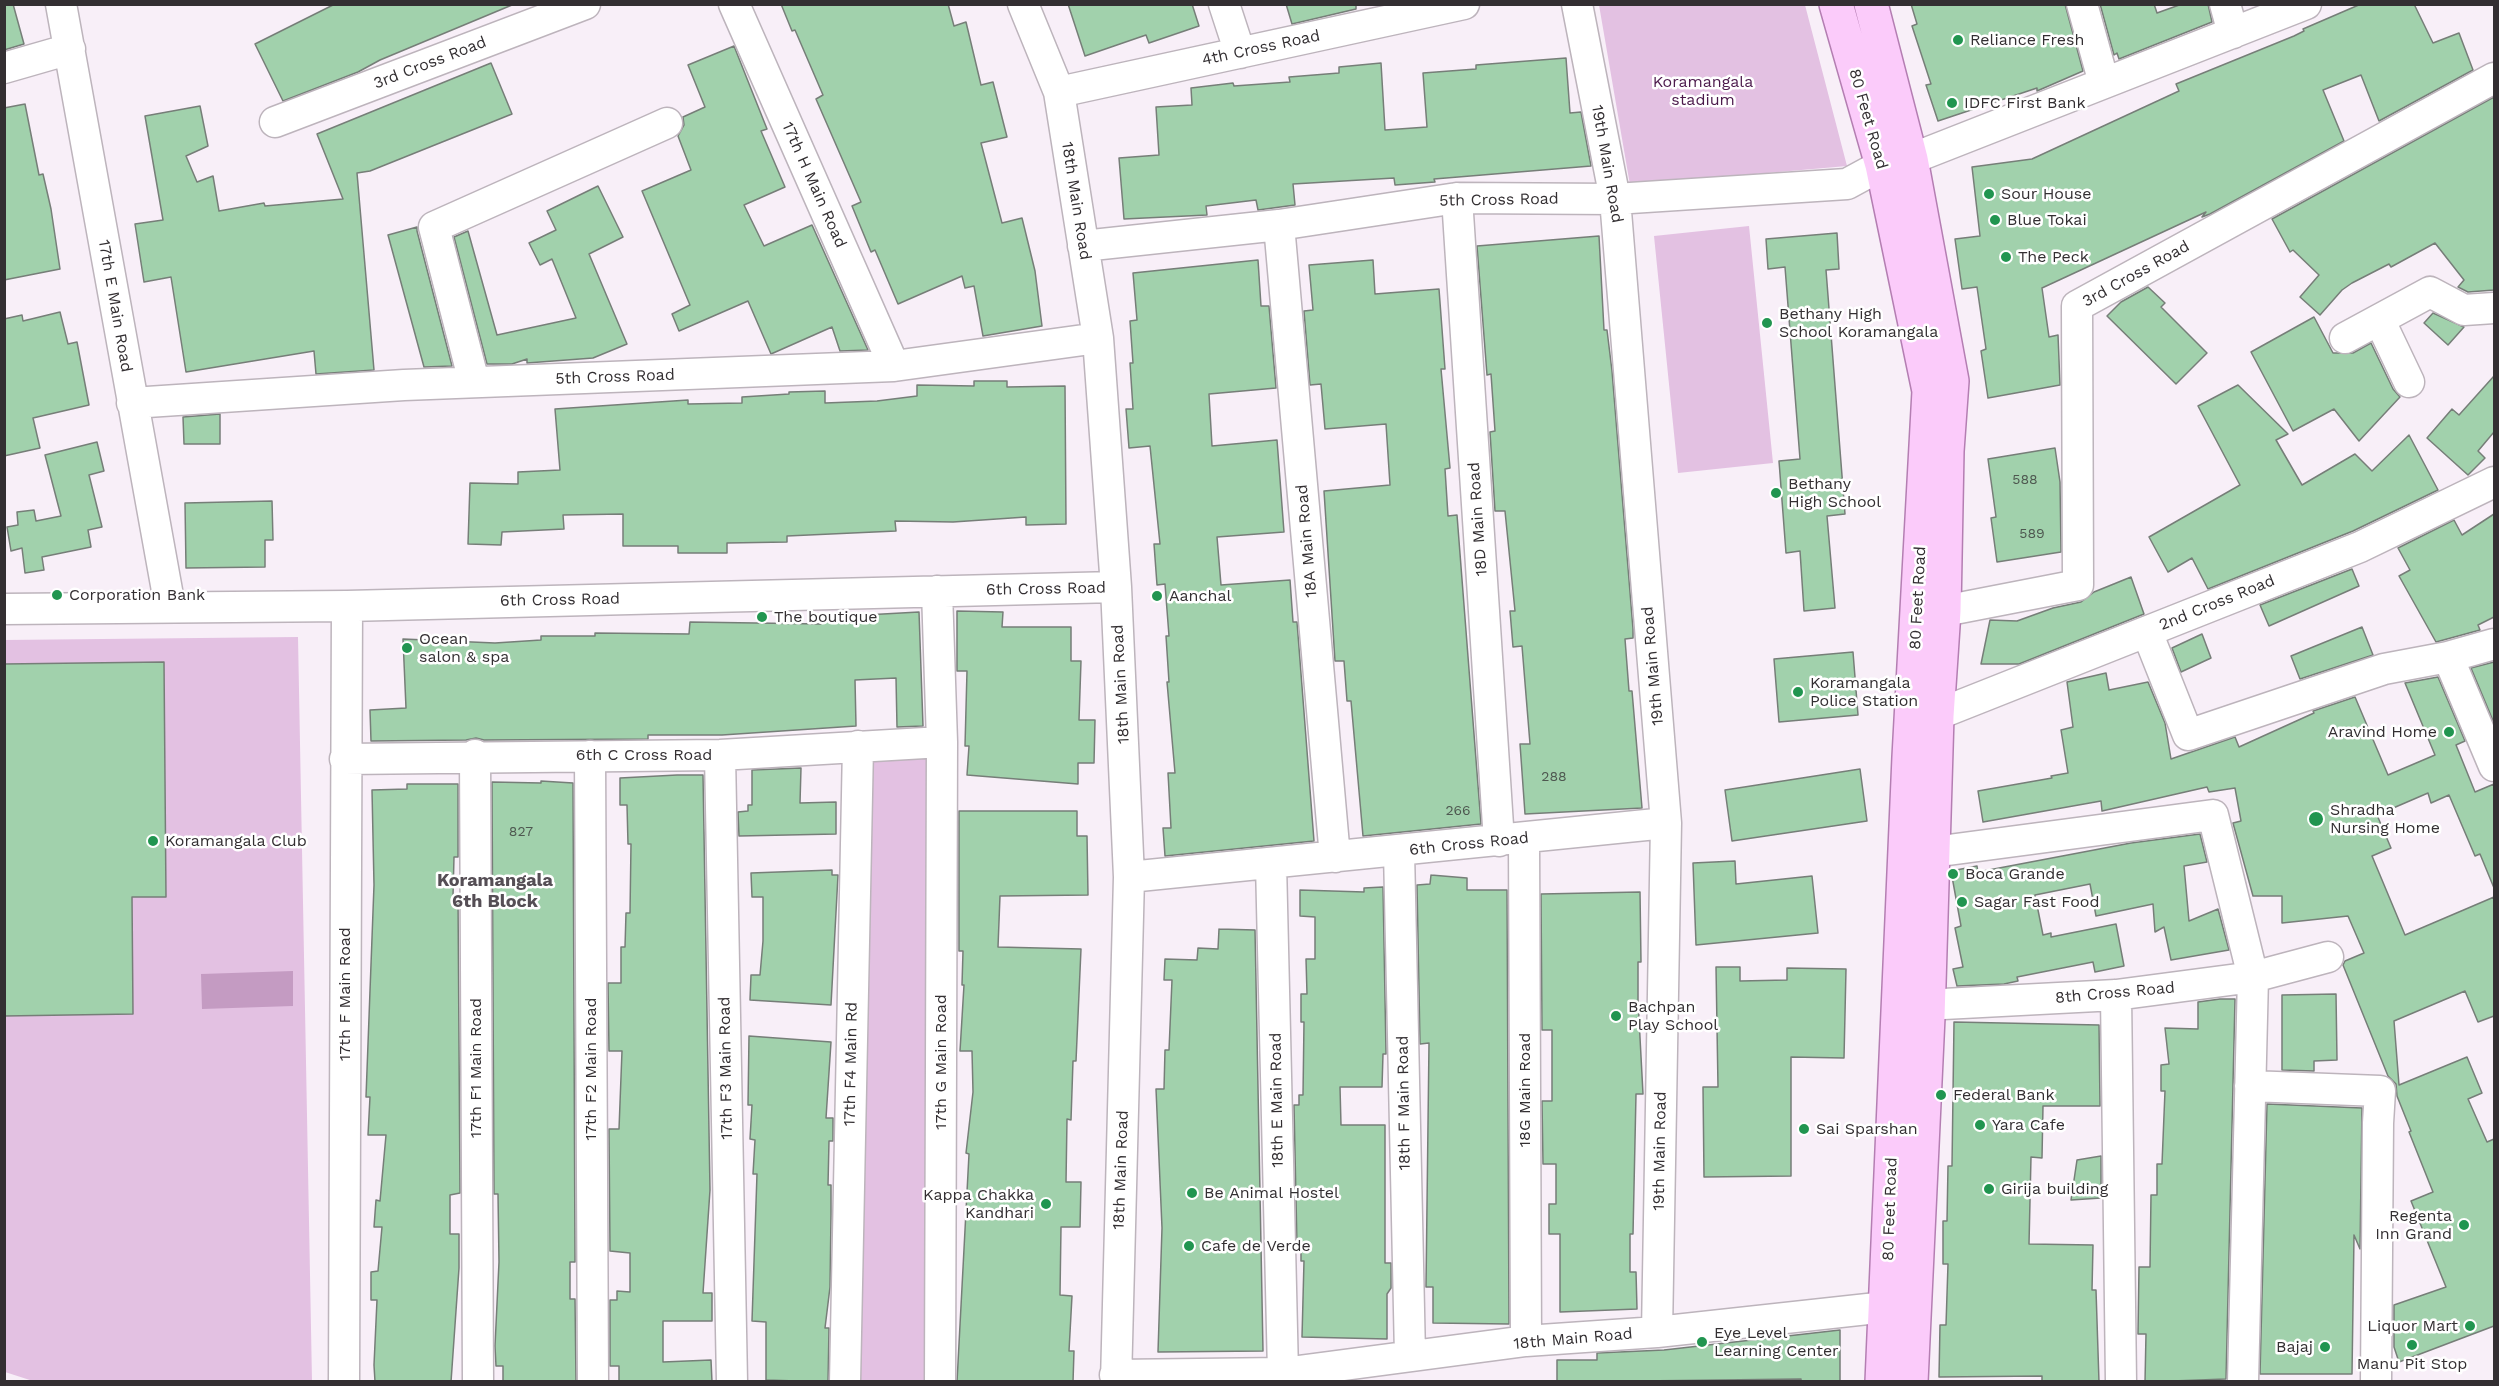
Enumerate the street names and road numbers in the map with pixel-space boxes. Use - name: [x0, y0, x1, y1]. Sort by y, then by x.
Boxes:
- street label: 4th Cross Road: [1200, 26, 1322, 70]
- street label: 3rd Cross Road: [371, 33, 489, 93]
- street label: 80 Feet Road: [1844, 67, 1892, 171]
- street label: 19th Main Road: [1587, 104, 1627, 224]
- street label: 17th H Main Road: [778, 119, 850, 251]
- street label: 18th Main Road: [1057, 141, 1095, 261]
- street label: 5th Cross Road: [1439, 189, 1559, 211]
- street label: 3rd Cross Road: [2079, 237, 2193, 311]
- street label: 17th E Main Road: [94, 238, 136, 374]
- street label: 5th Cross Road: [555, 365, 675, 389]
- street label: 18D Main Road: [1464, 461, 1492, 577]
- street label: 18A Main Road: [1292, 484, 1322, 598]
- street label: 80 Feet Road: [1906, 546, 1930, 650]
- street label: 2nd Cross Road: [2156, 571, 2278, 635]
- street label: 6th Cross Road: [986, 578, 1106, 600]
- street label: 6th Cross Road: [500, 589, 620, 611]
- street label: 19th Main Road: [1638, 606, 1668, 726]
- street label: 18th Main Road: [1108, 624, 1134, 744]
- street label: 6th C Cross Road: [576, 745, 712, 765]
- street label: 6th Cross Road: [1408, 828, 1530, 860]
- street label: 17th F Main Road: [335, 927, 355, 1061]
- street label: 8th Cross Road: [2054, 978, 2176, 1008]
- street label: 17th G Main Road: [931, 994, 951, 1130]
- street label: 17th F3 Main Road: [715, 996, 737, 1140]
- street label: 17th F2 Main Road: [581, 997, 601, 1141]
- street label: 17th F1 Main Road: [466, 998, 486, 1138]
- street label: 17th F4 Main Rd: [840, 1002, 862, 1126]
- street label: 18th E Main Road: [1266, 1032, 1288, 1168]
- street label: 18G Main Road: [1515, 1033, 1535, 1147]
- street label: 18th F Main Road: [1393, 1036, 1415, 1170]
- street label: 19th Main Road: [1649, 1091, 1671, 1211]
- street label: 18th Main Road: [1109, 1110, 1133, 1230]
- street label: 80 Feet Road: [1879, 1157, 1901, 1261]
- street label: 18th Main Road: [1513, 1324, 1633, 1354]

